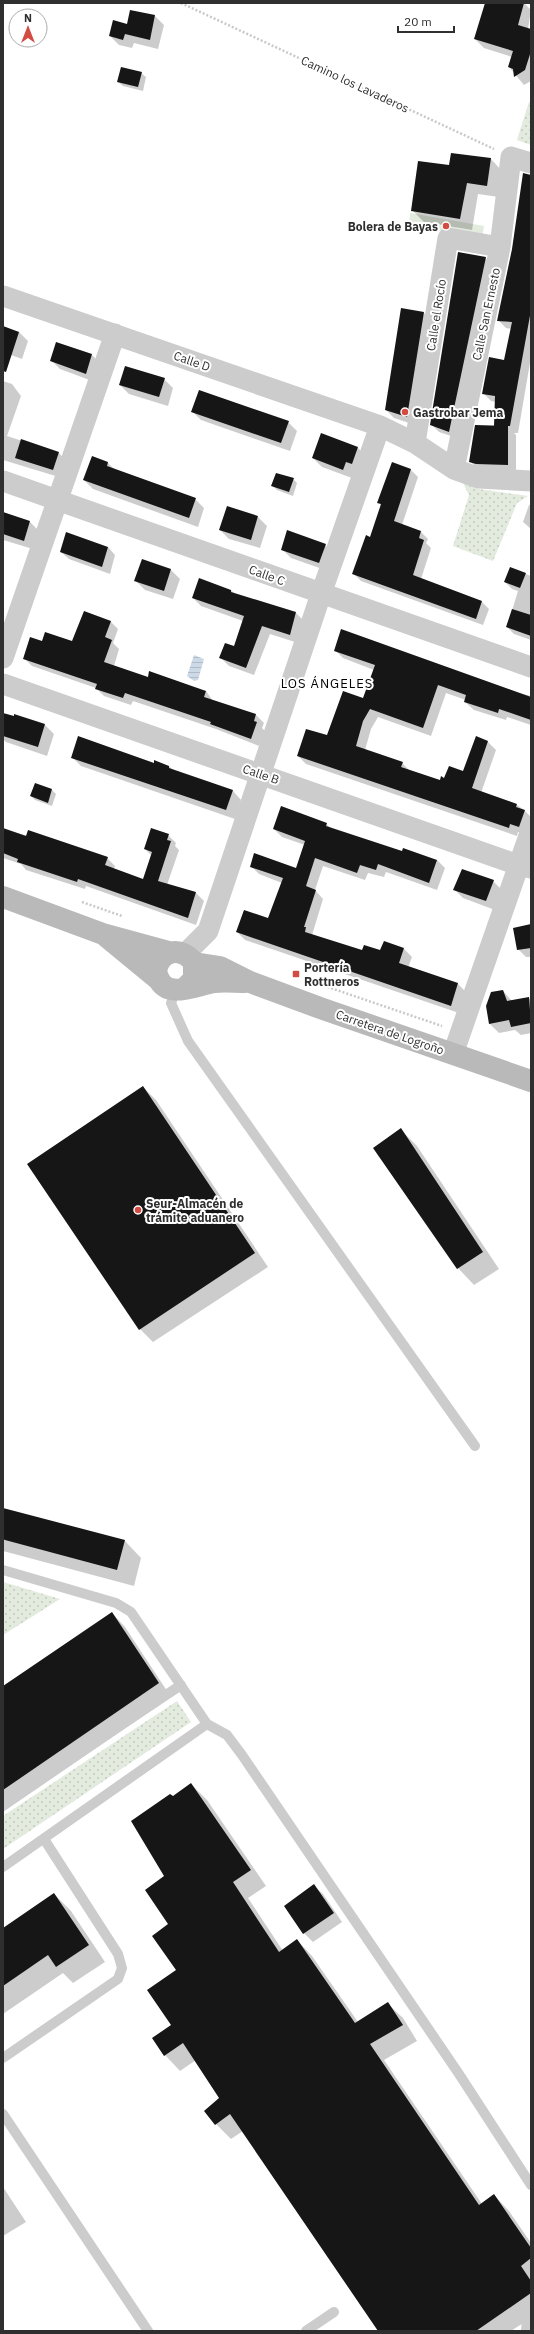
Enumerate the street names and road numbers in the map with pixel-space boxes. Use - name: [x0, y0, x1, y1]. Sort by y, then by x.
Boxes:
- street label: Camino los Lavaderos: [299, 52, 411, 116]
- street label: Calle San Ernesto: [469, 266, 503, 362]
- street label: Calle el Rocío: [423, 278, 449, 352]
- street label: Calle D: [172, 348, 212, 374]
- street label: Calle C: [247, 562, 288, 589]
- street label: Calle B: [241, 761, 281, 787]
- street label: Carretera de Logroño: [334, 1006, 446, 1058]

